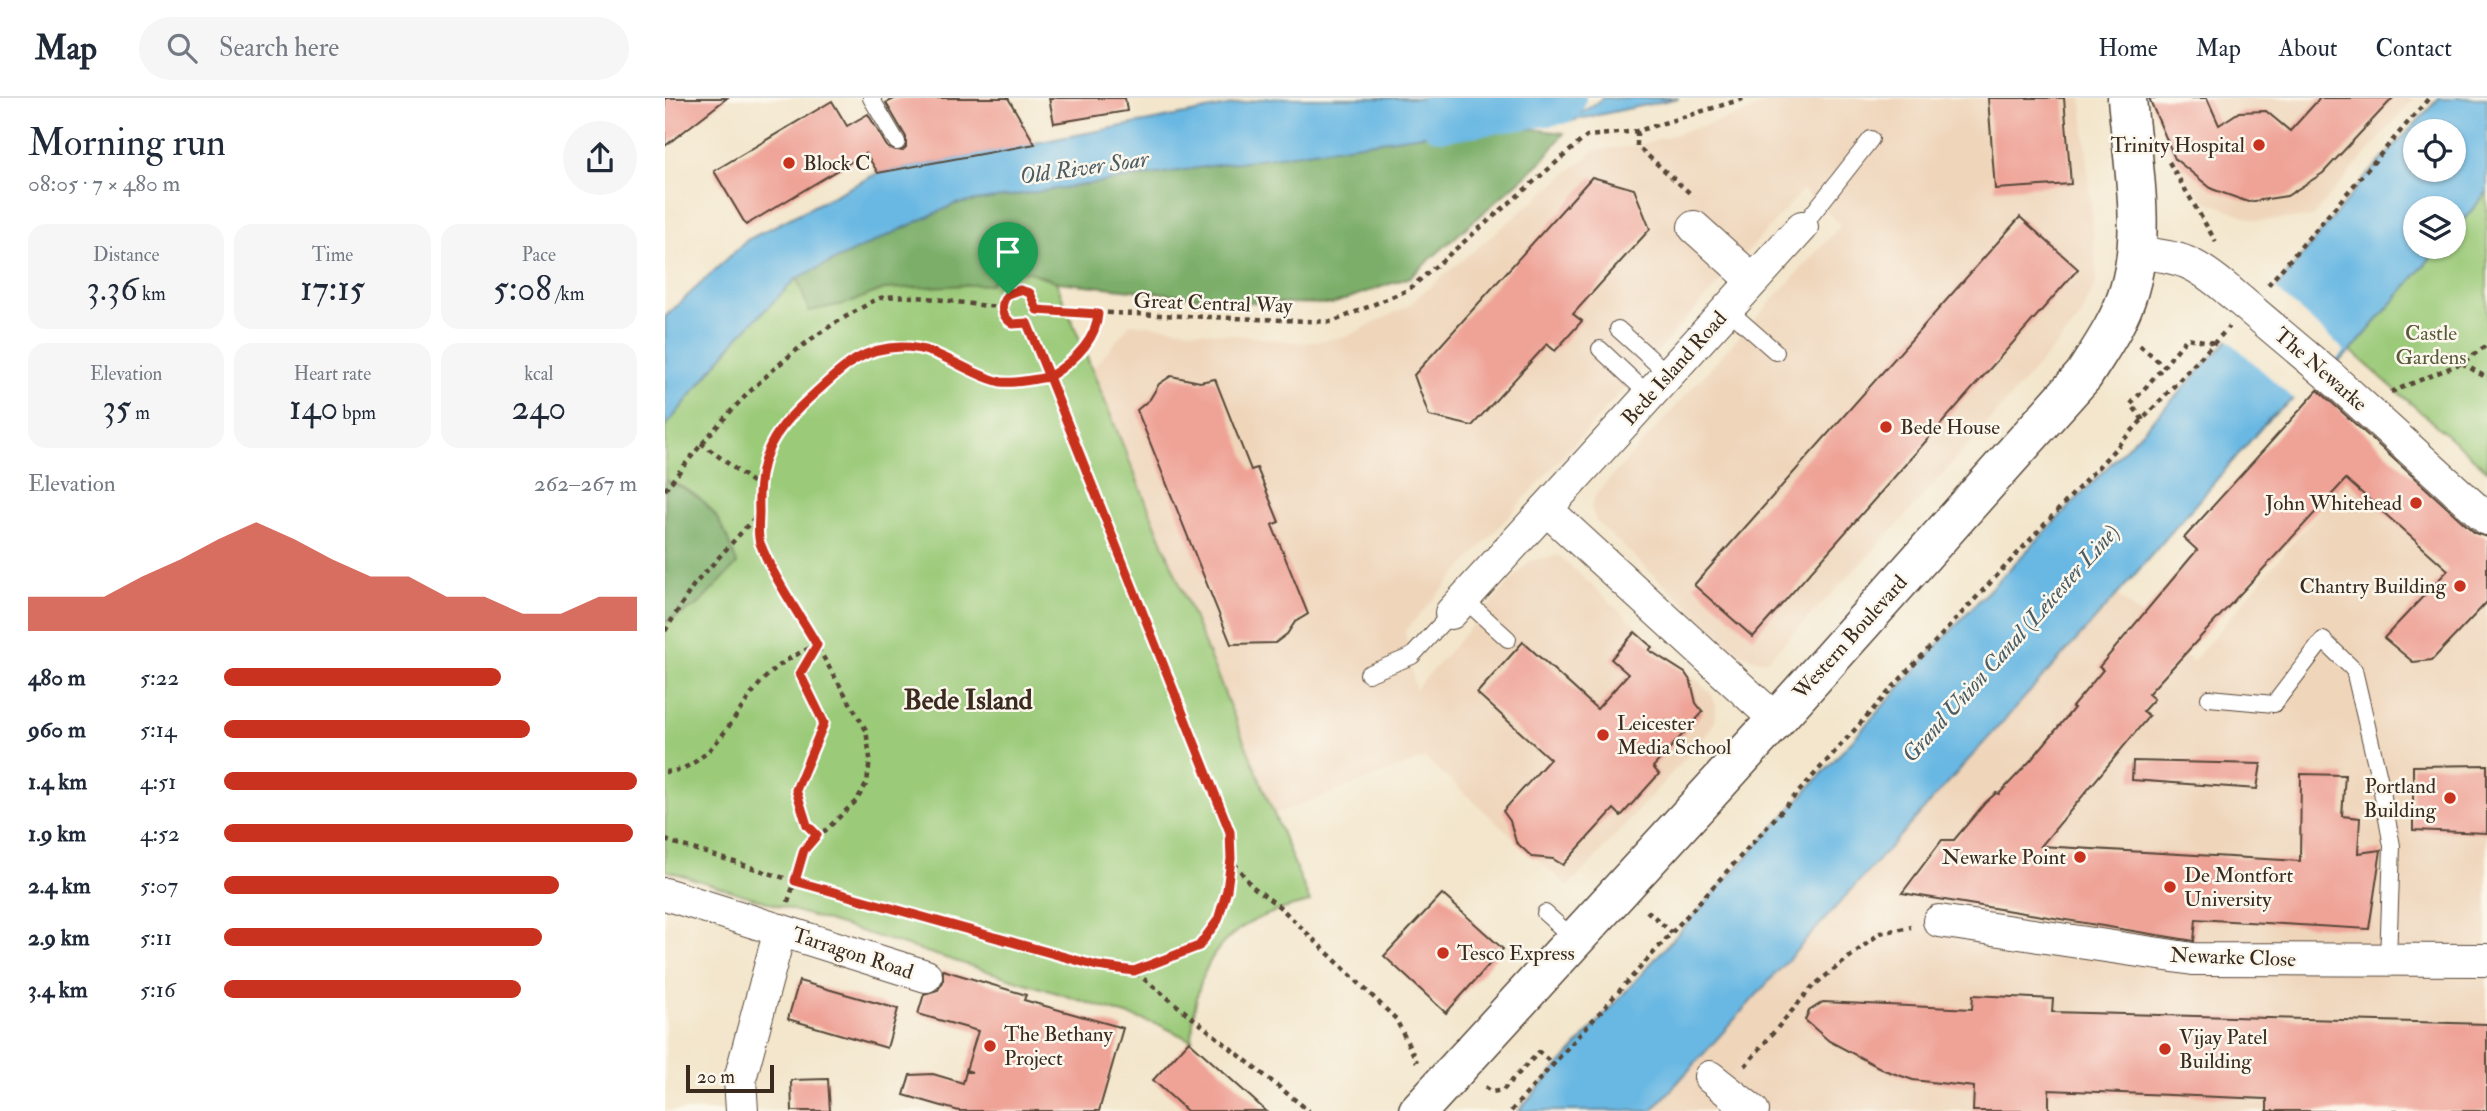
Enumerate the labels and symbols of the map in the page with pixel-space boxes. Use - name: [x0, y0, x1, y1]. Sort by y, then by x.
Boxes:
- place label: Trinity Hospital: [2110, 132, 2246, 159]
- marker: Trinity Hospital: [2251, 137, 2267, 153]
- water label: Old River Soar: [1018, 144, 1152, 191]
- place label: Block C: [803, 150, 870, 177]
- marker: Block C: [781, 155, 797, 171]
- pin: [978, 222, 1038, 294]
- street label: Great Central Way: [1133, 287, 1294, 320]
- street label: Bede Island Road: [1616, 305, 1733, 431]
- park label: Castle Gardens: [2395, 320, 2467, 371]
- street label: The Newarke: [2269, 322, 2373, 417]
- place label: Bede House: [1900, 414, 2000, 441]
- marker: Bede House: [1878, 419, 1894, 435]
- place label: John Whitehead: [2264, 490, 2403, 517]
- marker: John Whitehead: [2408, 495, 2424, 511]
- water label: Grand Union Canal (Leicester Line): [1896, 518, 2125, 769]
- street label: Western Boulevard: [1787, 569, 1914, 706]
- place label: Chantry Building: [2299, 573, 2447, 600]
- marker: Chantry Building: [2452, 578, 2468, 594]
- district label: Bede Island: [903, 683, 1033, 718]
- place label: Leicester Media School: [1617, 710, 1732, 761]
- marker: Leicester Media School: [1595, 727, 1611, 743]
- place label: Portland Building: [2363, 773, 2437, 824]
- marker: Portland Building: [2442, 790, 2458, 806]
- place label: Newarke Point: [1942, 844, 2066, 871]
- marker: Newarke Point: [2072, 849, 2088, 865]
- place label: De Montfort University: [2184, 862, 2293, 913]
- marker: De Montfort University: [2162, 879, 2178, 895]
- street label: Tarragon Road: [789, 921, 917, 986]
- place label: Tesco Express: [1457, 940, 1575, 967]
- street label: Newarke Close: [2170, 942, 2297, 973]
- marker: Tesco Express: [1435, 945, 1451, 961]
- place label: The Bethany Project: [1004, 1021, 1113, 1072]
- place label: Vijay Patel Building: [2179, 1024, 2268, 1075]
- marker: The Bethany Project: [982, 1038, 998, 1054]
- marker: Vijay Patel Building: [2157, 1041, 2173, 1057]
- scale bar: [686, 1062, 773, 1094]

